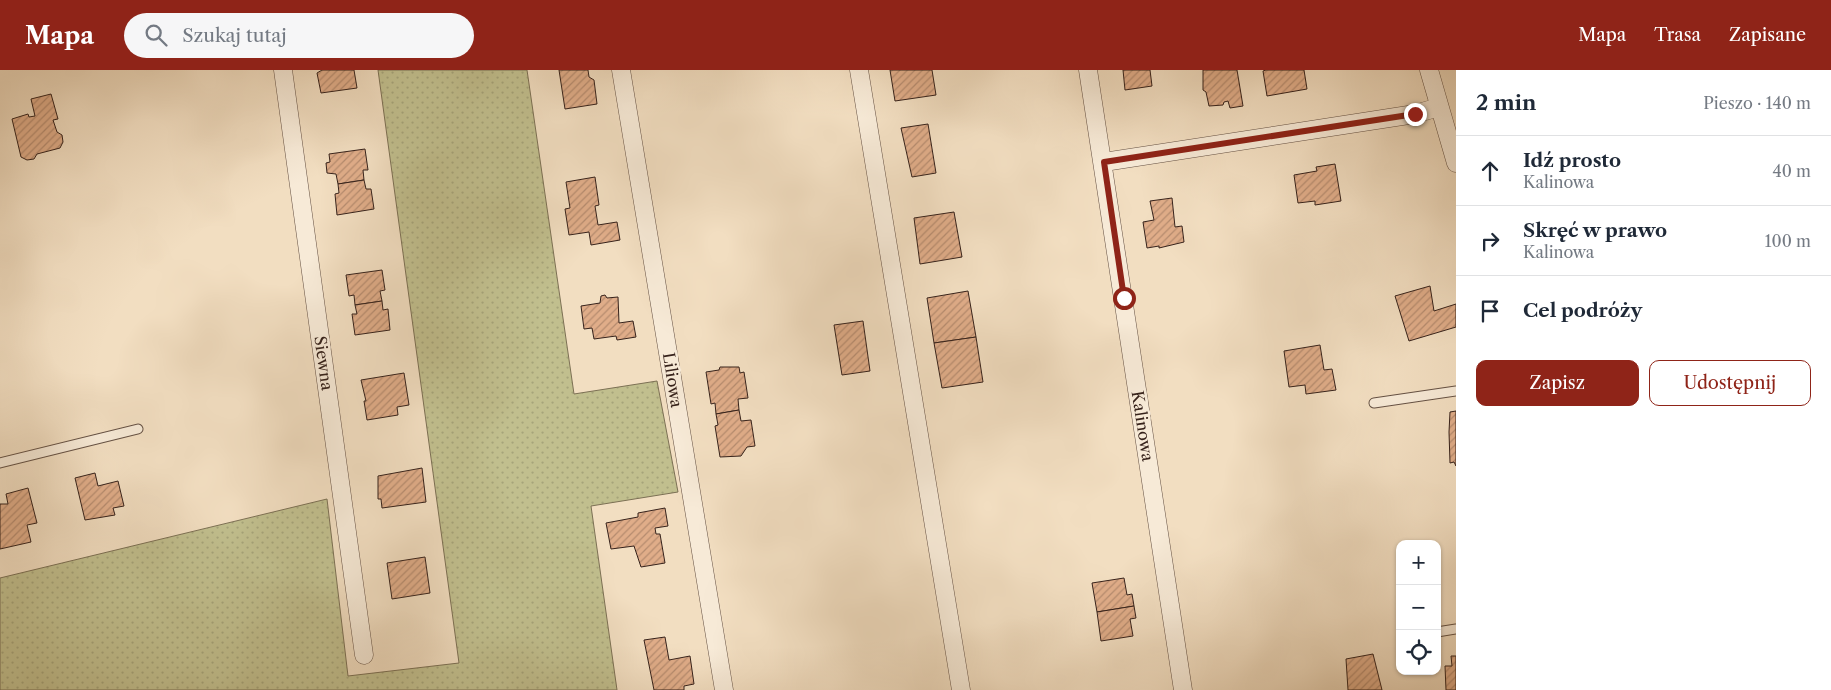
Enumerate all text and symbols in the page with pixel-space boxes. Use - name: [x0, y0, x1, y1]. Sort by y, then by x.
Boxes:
- search box: [124, 13, 474, 58]
- text: Mapa: [25, 21, 94, 50]
- icon: search: [142, 21, 170, 49]
- text: Szukaj tutaj: [182, 24, 287, 47]
- text: Mapa: [1578, 24, 1626, 46]
- text: Trasa: [1654, 24, 1701, 46]
- text: Zapisane: [1729, 24, 1806, 46]
- text: 2 min: [1476, 90, 1536, 115]
- text: Pieszo · 140 m: [1703, 93, 1811, 113]
- route end: [1404, 103, 1427, 126]
- text: Idź prosto: [1523, 149, 1621, 172]
- icon: ahead: [1476, 157, 1504, 185]
- text: 40 m: [1772, 161, 1811, 181]
- text: Kalinowa: [1523, 172, 1594, 192]
- text: Skręć w prawo: [1523, 219, 1667, 242]
- icon: right: [1476, 227, 1504, 255]
- text: 100 m: [1765, 231, 1811, 251]
- text: Kalinowa: [1523, 242, 1594, 262]
- route start: [1113, 287, 1136, 310]
- icon: arrive: [1476, 297, 1504, 325]
- text: Cel podróży: [1523, 299, 1642, 322]
- street label: Siewna: [310, 334, 338, 392]
- street label: Liliowa: [659, 351, 687, 410]
- button: Zapisz: [1476, 360, 1639, 406]
- button: Udostępnij: [1649, 360, 1811, 406]
- street label: Kalinowa: [1128, 389, 1159, 463]
- map controls: [1396, 540, 1441, 675]
- button: +: [1396, 540, 1441, 585]
- button: −: [1396, 585, 1441, 630]
- button: locate: [1396, 630, 1441, 675]

